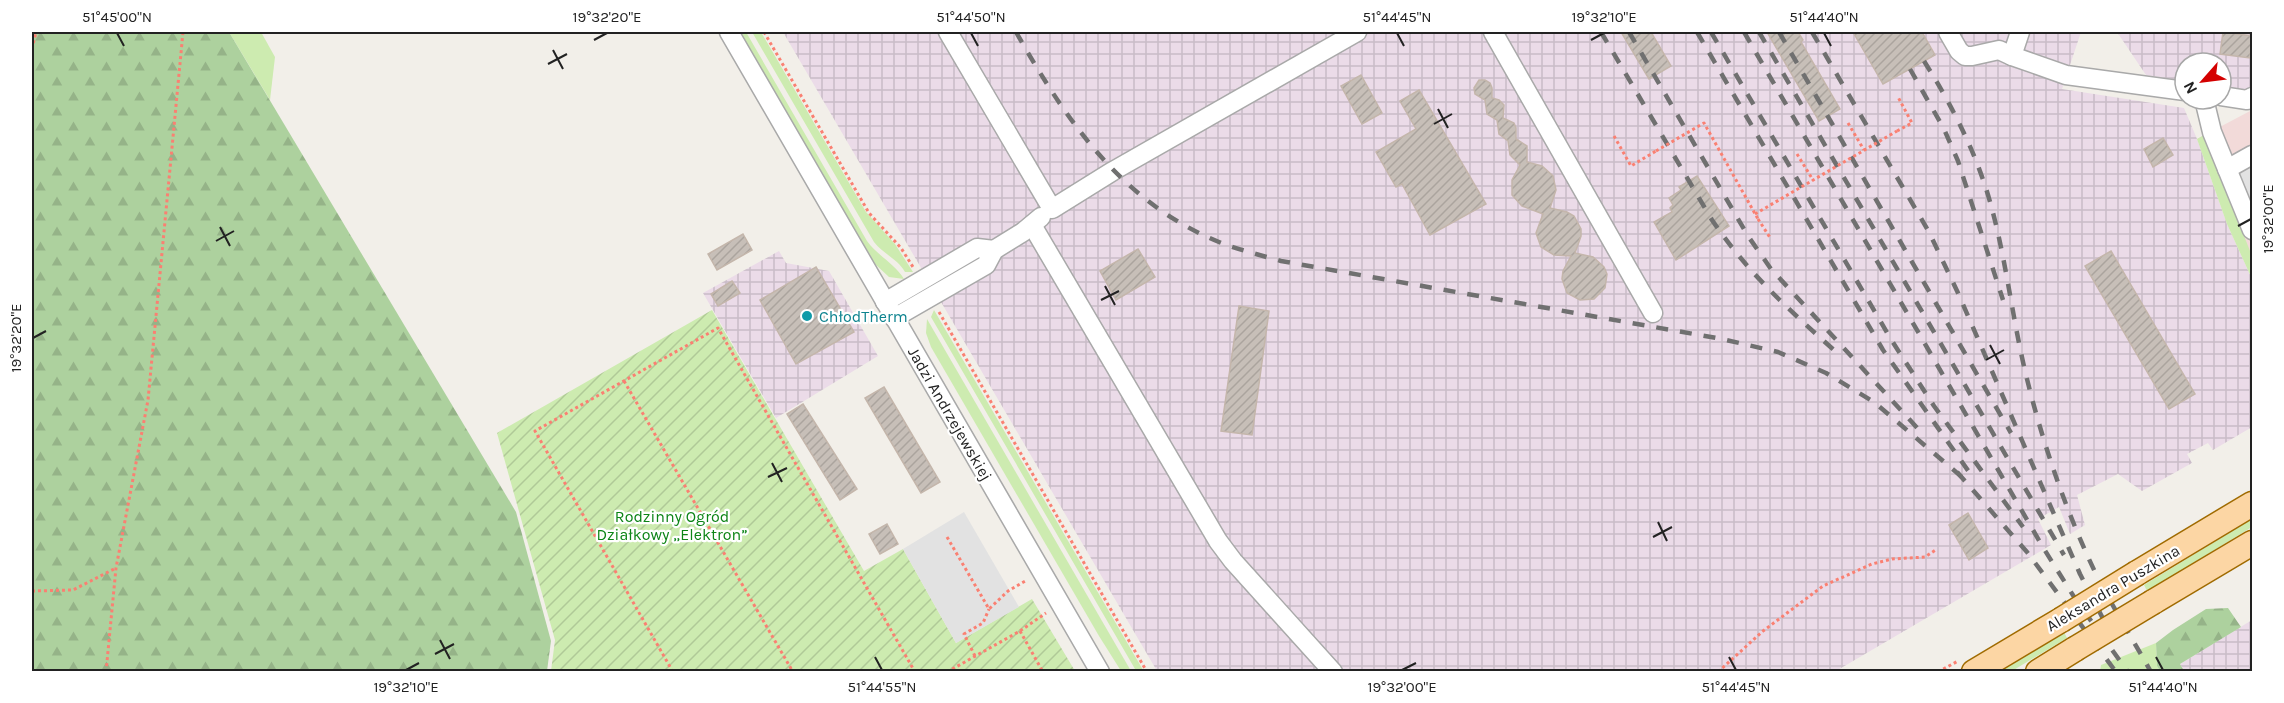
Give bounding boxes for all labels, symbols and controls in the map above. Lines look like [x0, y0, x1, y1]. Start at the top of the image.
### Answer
text: 51°45'00"N [82, 8, 152, 26]
text: 19°32'20"E [573, 8, 641, 26]
text: 51°44'50"N [936, 8, 1006, 26]
text: 51°44'45"N [1363, 8, 1432, 26]
text: 19°32'10"E [1571, 8, 1637, 26]
text: 51°44'40"N [1789, 8, 1859, 26]
north arrow [2173, 51, 2233, 111]
text: N [2179, 78, 2201, 97]
text: 19°32'00"E [2259, 184, 2277, 254]
text: 19°32'20"E [7, 304, 25, 372]
place label: ChłodTherm [819, 307, 908, 326]
marker: ChłodTherm [800, 309, 814, 323]
street label: Jadzi Andrzejewskiej [904, 344, 996, 484]
park label: Rodzinny Ogród Działkowy „Elektron” [596, 507, 748, 544]
street label: Aleksandra Puszkina [2043, 541, 2183, 635]
text: 19°32'10"E [373, 678, 439, 696]
text: 51°44'55"N [847, 678, 917, 696]
text: 19°32'00"E [1367, 678, 1437, 696]
text: 51°44'45"N [1702, 678, 1771, 696]
text: 51°44'40"N [2128, 678, 2198, 696]

